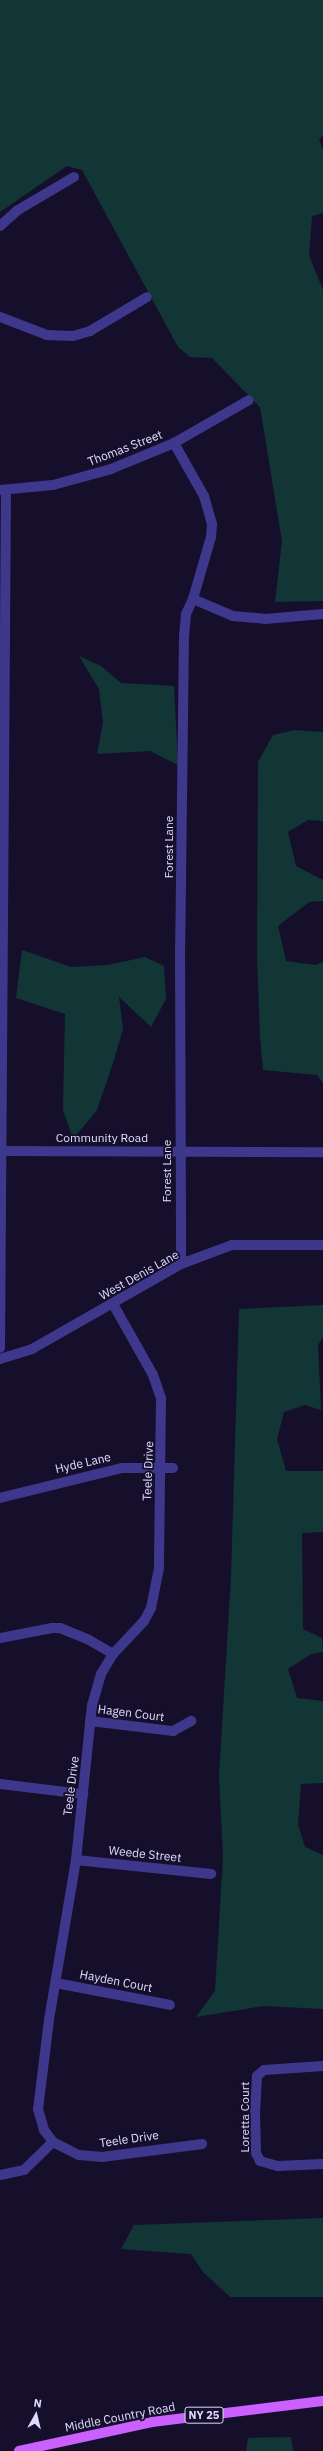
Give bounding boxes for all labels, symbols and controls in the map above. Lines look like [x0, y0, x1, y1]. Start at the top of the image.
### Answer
street label: Thomas Street [86, 427, 164, 469]
street label: Forest Lane [162, 816, 176, 878]
street label: Community Road [56, 1131, 148, 1145]
street label: Forest Lane [160, 1140, 174, 1202]
street label: West Denis Lane [97, 1247, 181, 1303]
street label: Teele Drive [140, 1441, 156, 1501]
street label: Hyde Lane [54, 1450, 112, 1476]
street label: Hagen Court [97, 1702, 165, 1724]
street label: Teele Drive [60, 1755, 82, 1817]
street label: Weede Street [108, 1843, 182, 1865]
street label: Hayden Court [78, 1967, 154, 1995]
street label: Loretta Court [238, 2082, 252, 2152]
street label: Teele Drive [98, 2128, 160, 2150]
north arrow [16, 2395, 56, 2435]
text: N [33, 2396, 43, 2411]
street label: Middle Country Road [64, 2399, 176, 2435]
road number: NY 25 [184, 2406, 224, 2424]

